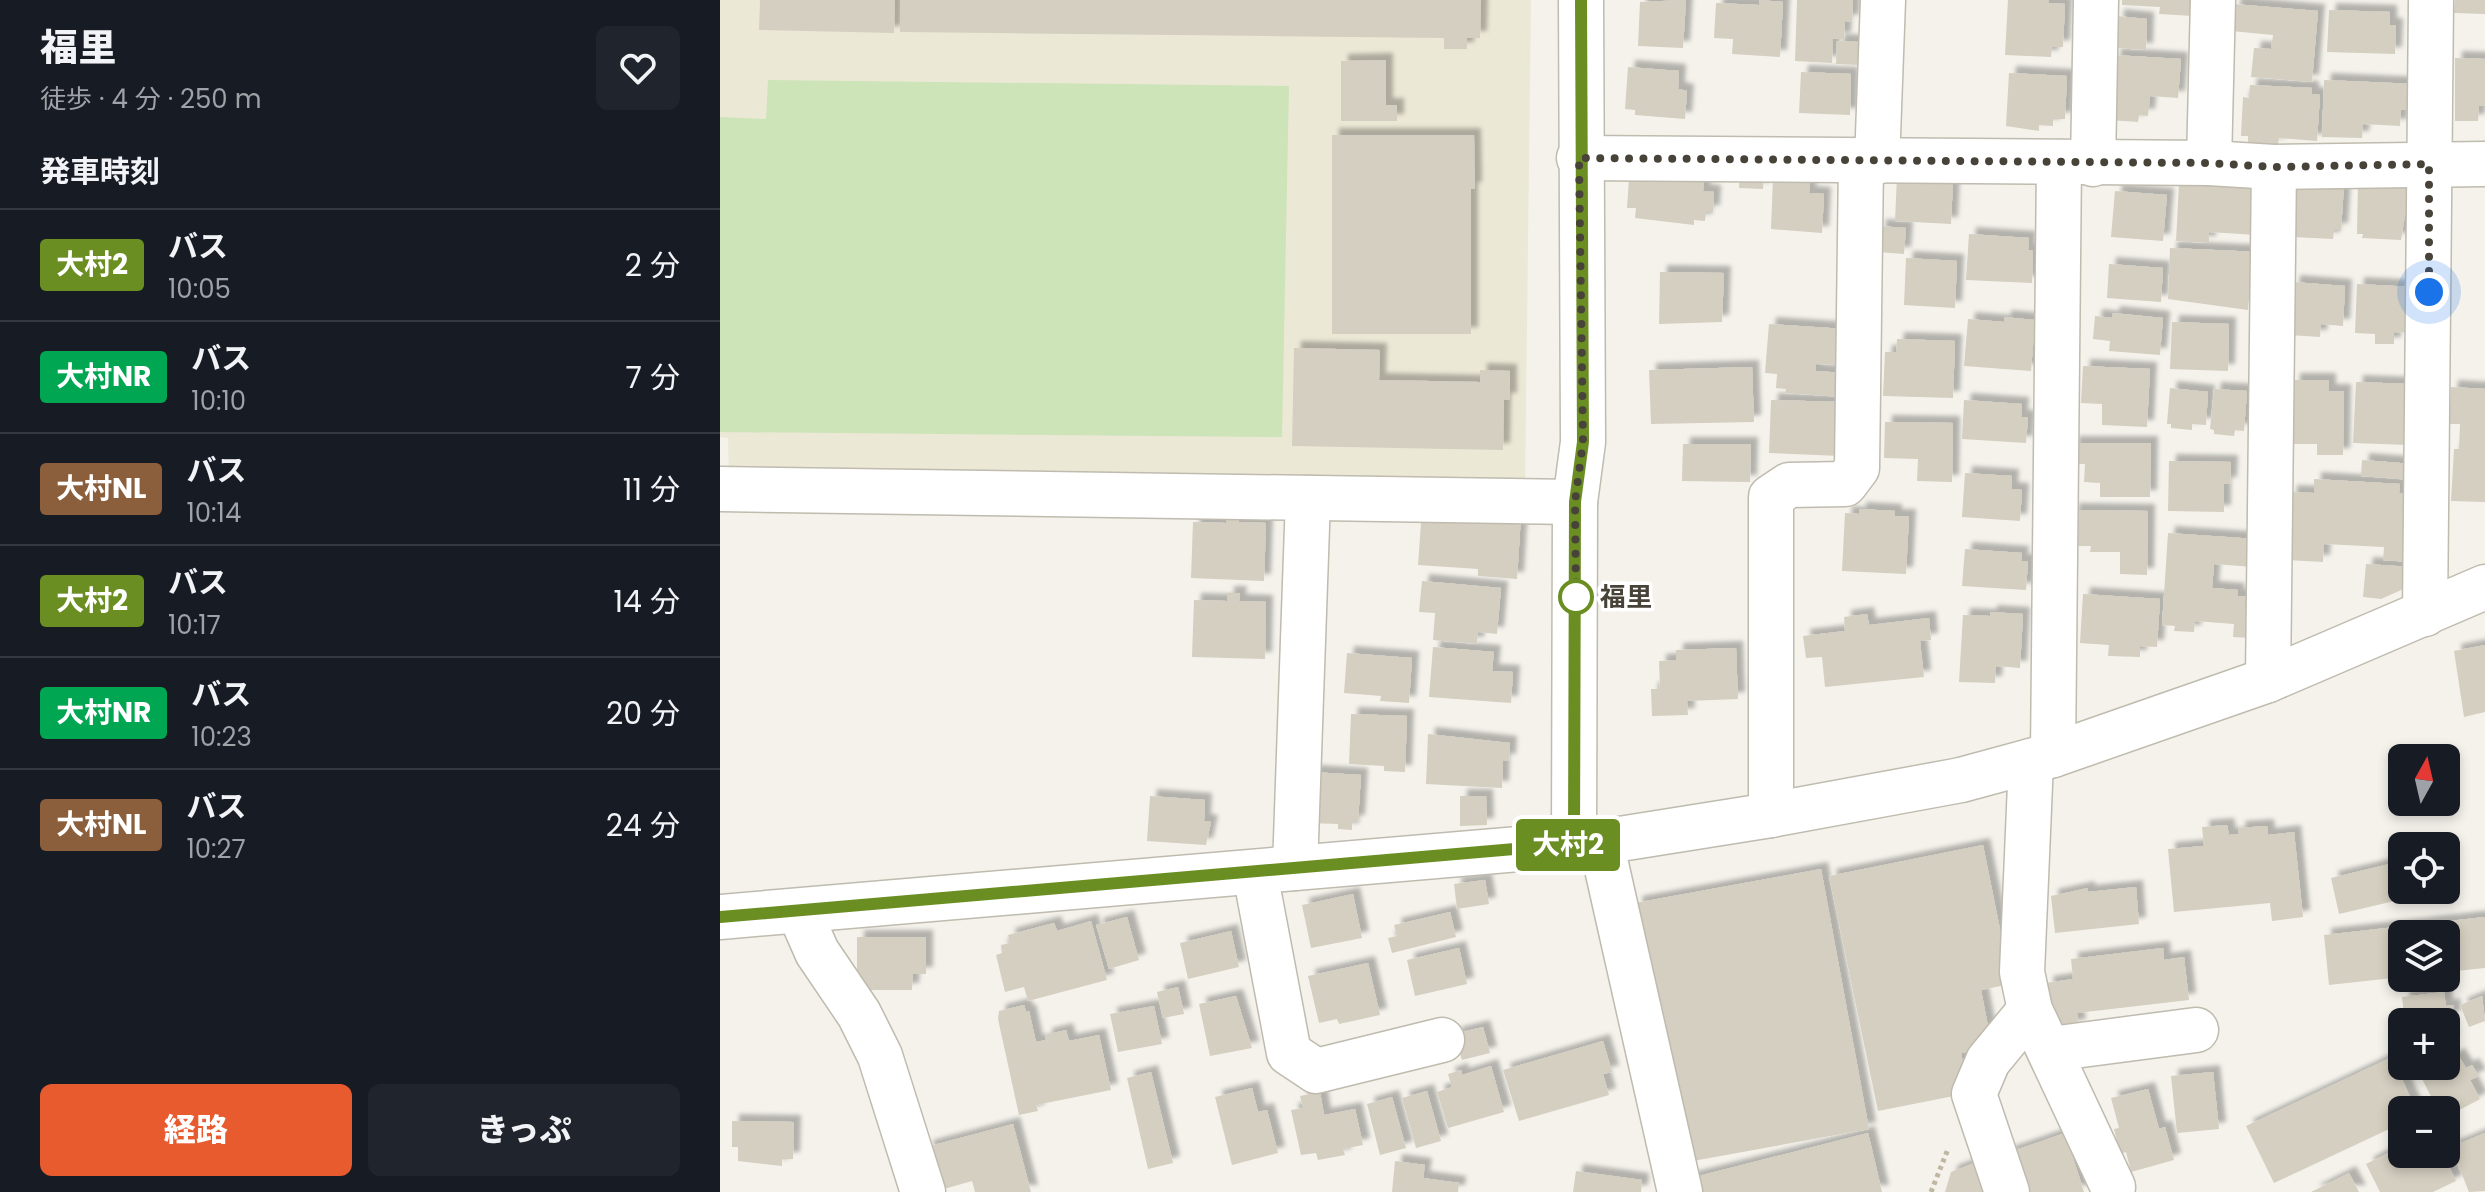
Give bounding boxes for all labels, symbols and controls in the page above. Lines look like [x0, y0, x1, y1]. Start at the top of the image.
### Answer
text: 福里 [40, 21, 116, 74]
button: heart [596, 26, 680, 110]
text: 徒歩 · 4 分 · 250 m [40, 81, 261, 117]
text: 発車時刻 [40, 150, 160, 193]
text: バス [168, 225, 228, 268]
text: 2 分 [625, 244, 680, 287]
text: 大村2 [56, 245, 128, 284]
text: 10:05 [168, 271, 231, 307]
your location [2409, 272, 2449, 312]
text: バス [191, 337, 251, 380]
text: 7 分 [626, 356, 680, 399]
text: 大村NR [56, 357, 151, 396]
text: 10:10 [191, 383, 246, 419]
text: バス [186, 449, 246, 492]
text: 11 分 [623, 468, 680, 511]
text: 大村NL [56, 469, 146, 508]
text: 10:14 [186, 495, 241, 531]
text: バス [168, 561, 228, 604]
place label: 福里 [1600, 579, 1652, 615]
text: 14 分 [614, 580, 680, 623]
marker: 福里 [1559, 580, 1593, 614]
text: 大村2 [56, 581, 128, 620]
text: 10:17 [168, 607, 221, 643]
text: バス [191, 673, 251, 716]
text: 20 分 [606, 692, 680, 735]
text: 大村NR [56, 693, 151, 732]
text: 10:23 [191, 719, 252, 755]
north arrow [2388, 744, 2460, 816]
map controls [2388, 744, 2460, 1168]
text: バス [186, 785, 246, 828]
text: 24 分 [606, 804, 680, 847]
text: 大村NL [56, 805, 146, 844]
line badge: 大村2 [1522, 819, 1614, 871]
text: 大村2 [1532, 825, 1604, 864]
text: 10:27 [186, 831, 246, 867]
button: locate [2388, 832, 2460, 904]
button: layers [2388, 920, 2460, 992]
button: + [2388, 1008, 2460, 1080]
button: 経路 [40, 1084, 352, 1176]
button: きっぷ [368, 1084, 680, 1176]
button: − [2388, 1096, 2460, 1168]

